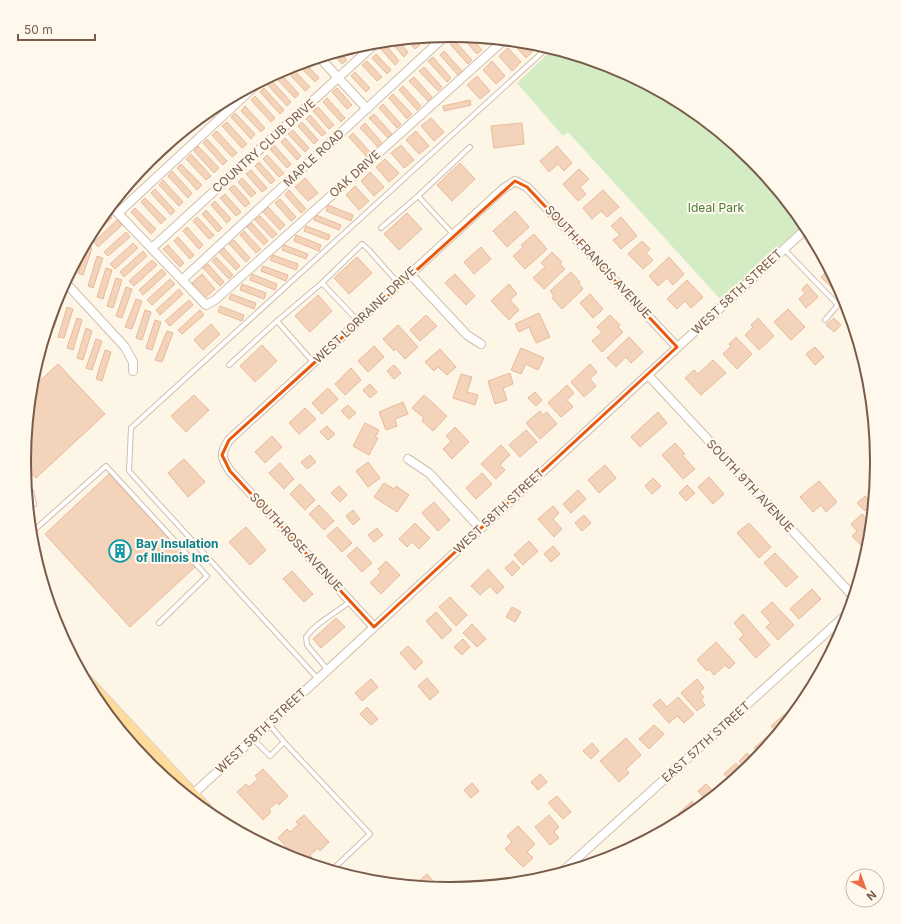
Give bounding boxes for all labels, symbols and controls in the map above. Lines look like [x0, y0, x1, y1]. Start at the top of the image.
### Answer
scale bar [18, 16, 95, 42]
text: 50 m [24, 22, 53, 37]
street label: COUNTRY CLUB DRIVE [209, 95, 318, 196]
street label: MAPLE ROAD [280, 126, 347, 190]
street label: OAK DRIVE [326, 147, 383, 200]
park label: Ideal Park [688, 200, 745, 215]
street label: SOUTH FRANCIS AVENUE [542, 202, 655, 321]
street label: WEST 58TH STREET [688, 246, 785, 337]
street label: WEST LORRAINE DRIVE [310, 263, 419, 366]
street label: SOUTH 9TH AVENUE [703, 436, 797, 535]
street label: WEST 58TH STREET [450, 465, 547, 556]
street label: SOUTH ROSE AVENUE [247, 489, 346, 594]
place label: Bay Insulation of Illinois Inc [136, 536, 219, 565]
building icon: Bay Insulation of Illinois Inc [107, 538, 133, 564]
street label: WEST 58TH STREET [212, 685, 309, 776]
street label: EAST 57TH STREET [658, 698, 753, 785]
north arrow [845, 868, 885, 908]
text: N [864, 888, 879, 904]

